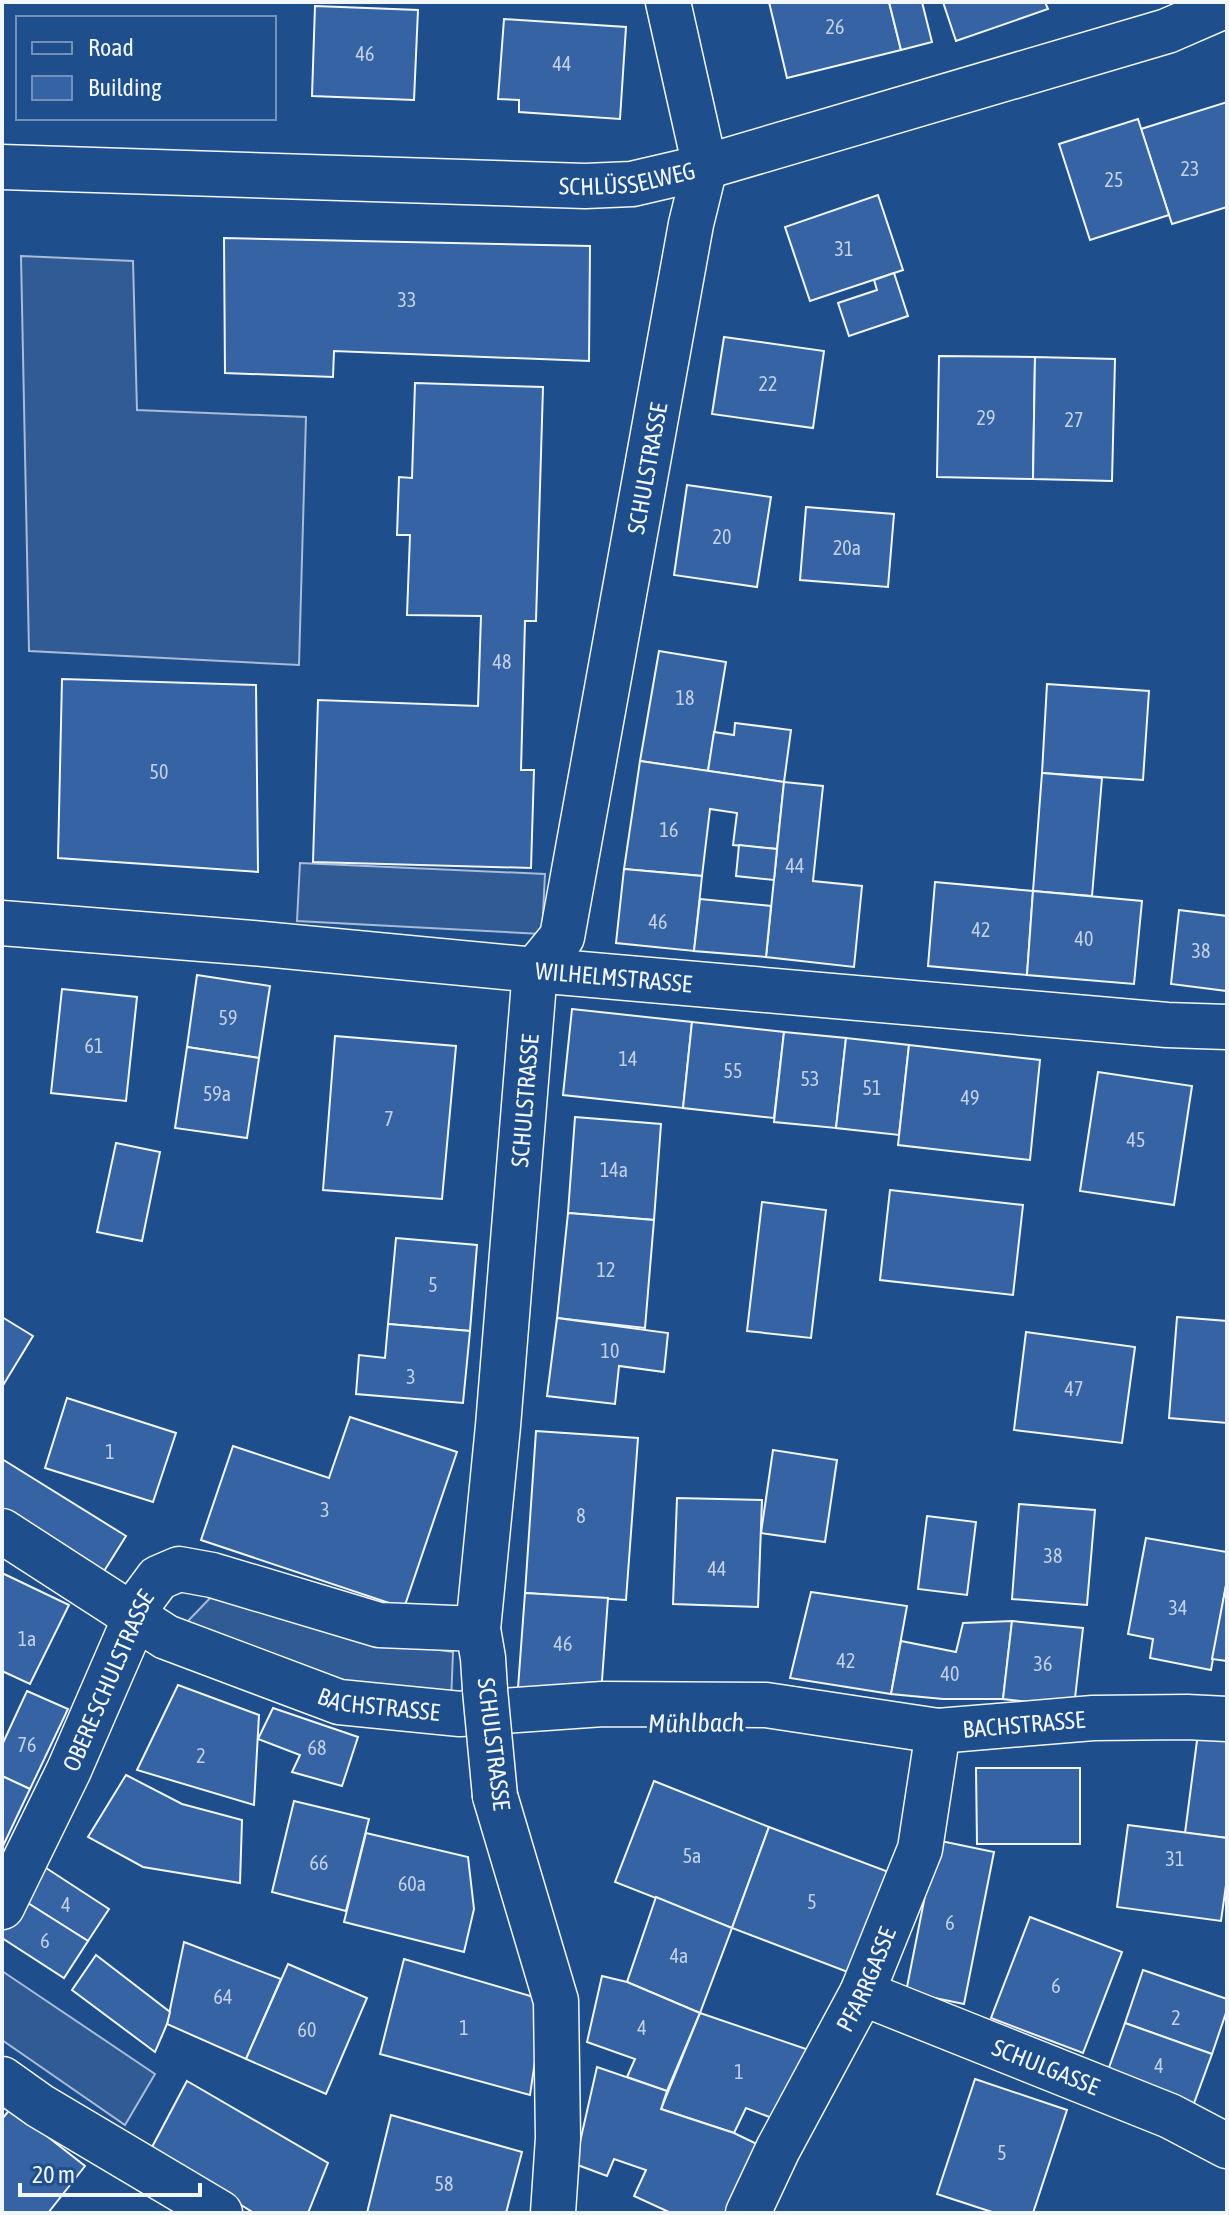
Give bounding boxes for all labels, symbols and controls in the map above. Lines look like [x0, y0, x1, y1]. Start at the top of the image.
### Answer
house number: 26 [826, 15, 844, 38]
legend [16, 16, 276, 120]
text: Road [88, 34, 134, 61]
house number: 46 [356, 42, 374, 65]
house number: 44 [553, 52, 571, 75]
text: Building [88, 74, 162, 101]
street label: SCHLÜSSELWEG [559, 156, 698, 200]
house number: 23 [1181, 157, 1199, 180]
house number: 25 [1105, 168, 1123, 191]
house number: 31 [835, 237, 853, 260]
house number: 33 [398, 288, 416, 311]
house number: 22 [759, 372, 777, 395]
street label: SCHULSTRASSE [622, 400, 672, 536]
house number: 29 [977, 406, 995, 429]
house number: 27 [1065, 408, 1083, 431]
house number: 20 [713, 525, 731, 548]
house number: 20a [833, 536, 861, 559]
house number: 48 [493, 650, 511, 673]
house number: 18 [676, 686, 694, 709]
house number: 50 [150, 760, 168, 783]
house number: 16 [660, 818, 678, 841]
house number: 44 [786, 854, 804, 877]
house number: 46 [649, 910, 667, 933]
house number: 42 [972, 918, 990, 941]
house number: 40 [1075, 927, 1093, 950]
house number: 38 [1192, 939, 1210, 962]
street label: WILHELMSTRASSE [534, 957, 693, 997]
house number: 59 [219, 1006, 237, 1029]
street label: SCHULSTRASSE [506, 1033, 543, 1168]
house number: 61 [85, 1034, 103, 1057]
house number: 14 [619, 1047, 637, 1070]
house number: 55 [724, 1059, 742, 1082]
house number: 53 [801, 1067, 819, 1090]
house number: 51 [863, 1076, 881, 1099]
house number: 59a [203, 1082, 231, 1105]
house number: 49 [961, 1086, 979, 1109]
house number: 7 [384, 1107, 394, 1130]
house number: 45 [1127, 1128, 1145, 1151]
house number: 14a [600, 1158, 628, 1181]
house number: 12 [597, 1258, 615, 1281]
house number: 5 [428, 1273, 438, 1296]
house number: 10 [601, 1339, 619, 1362]
house number: 3 [406, 1365, 416, 1388]
house number: 47 [1065, 1377, 1083, 1400]
house number: 1 [105, 1440, 115, 1463]
house number: 3 [320, 1498, 330, 1521]
house number: 8 [576, 1504, 586, 1527]
house number: 38 [1044, 1544, 1062, 1567]
house number: 44 [708, 1557, 726, 1580]
street label: OBERE SCHULSTRASSE [57, 1584, 158, 1775]
house number: 34 [1169, 1596, 1187, 1619]
house number: 1a [18, 1627, 36, 1650]
house number: 46 [554, 1632, 572, 1655]
house number: 42 [837, 1649, 855, 1672]
house number: 36 [1034, 1652, 1052, 1675]
house number: 40 [941, 1662, 959, 1685]
street label: SCHULSTRASSE [472, 1676, 516, 1812]
street label: BACHSTRASSE [314, 1682, 441, 1725]
street label: BACHSTRASSE [961, 1705, 1086, 1742]
water label: Mühlbach [648, 1707, 745, 1739]
house number: 76 [18, 1733, 36, 1756]
house number: 68 [308, 1736, 326, 1759]
house number: 2 [196, 1744, 206, 1767]
house number: 5a [683, 1844, 701, 1867]
house number: 31 [1166, 1847, 1184, 1870]
house number: 66 [310, 1851, 328, 1874]
house number: 60a [398, 1872, 426, 1895]
house number: 5 [807, 1890, 817, 1913]
house number: 4 [61, 1893, 71, 1916]
house number: 6 [945, 1911, 955, 1934]
street label: PFARRGASSE [830, 1923, 901, 2036]
house number: 6 [40, 1929, 50, 1952]
house number: 4a [670, 1944, 688, 1967]
house number: 6 [1051, 1974, 1061, 1997]
house number: 64 [214, 1985, 232, 2008]
house number: 2 [1171, 2006, 1181, 2029]
house number: 1 [459, 2016, 469, 2039]
house number: 4 [637, 2016, 647, 2039]
house number: 60 [298, 2018, 316, 2041]
street label: SCHULGASSE [989, 2033, 1103, 2100]
house number: 4 [1154, 2054, 1164, 2077]
house number: 1 [734, 2060, 744, 2083]
house number: 5 [997, 2141, 1007, 2164]
scale bar [20, 2147, 200, 2197]
text: 20 m [32, 2161, 75, 2188]
house number: 58 [435, 2172, 453, 2195]

